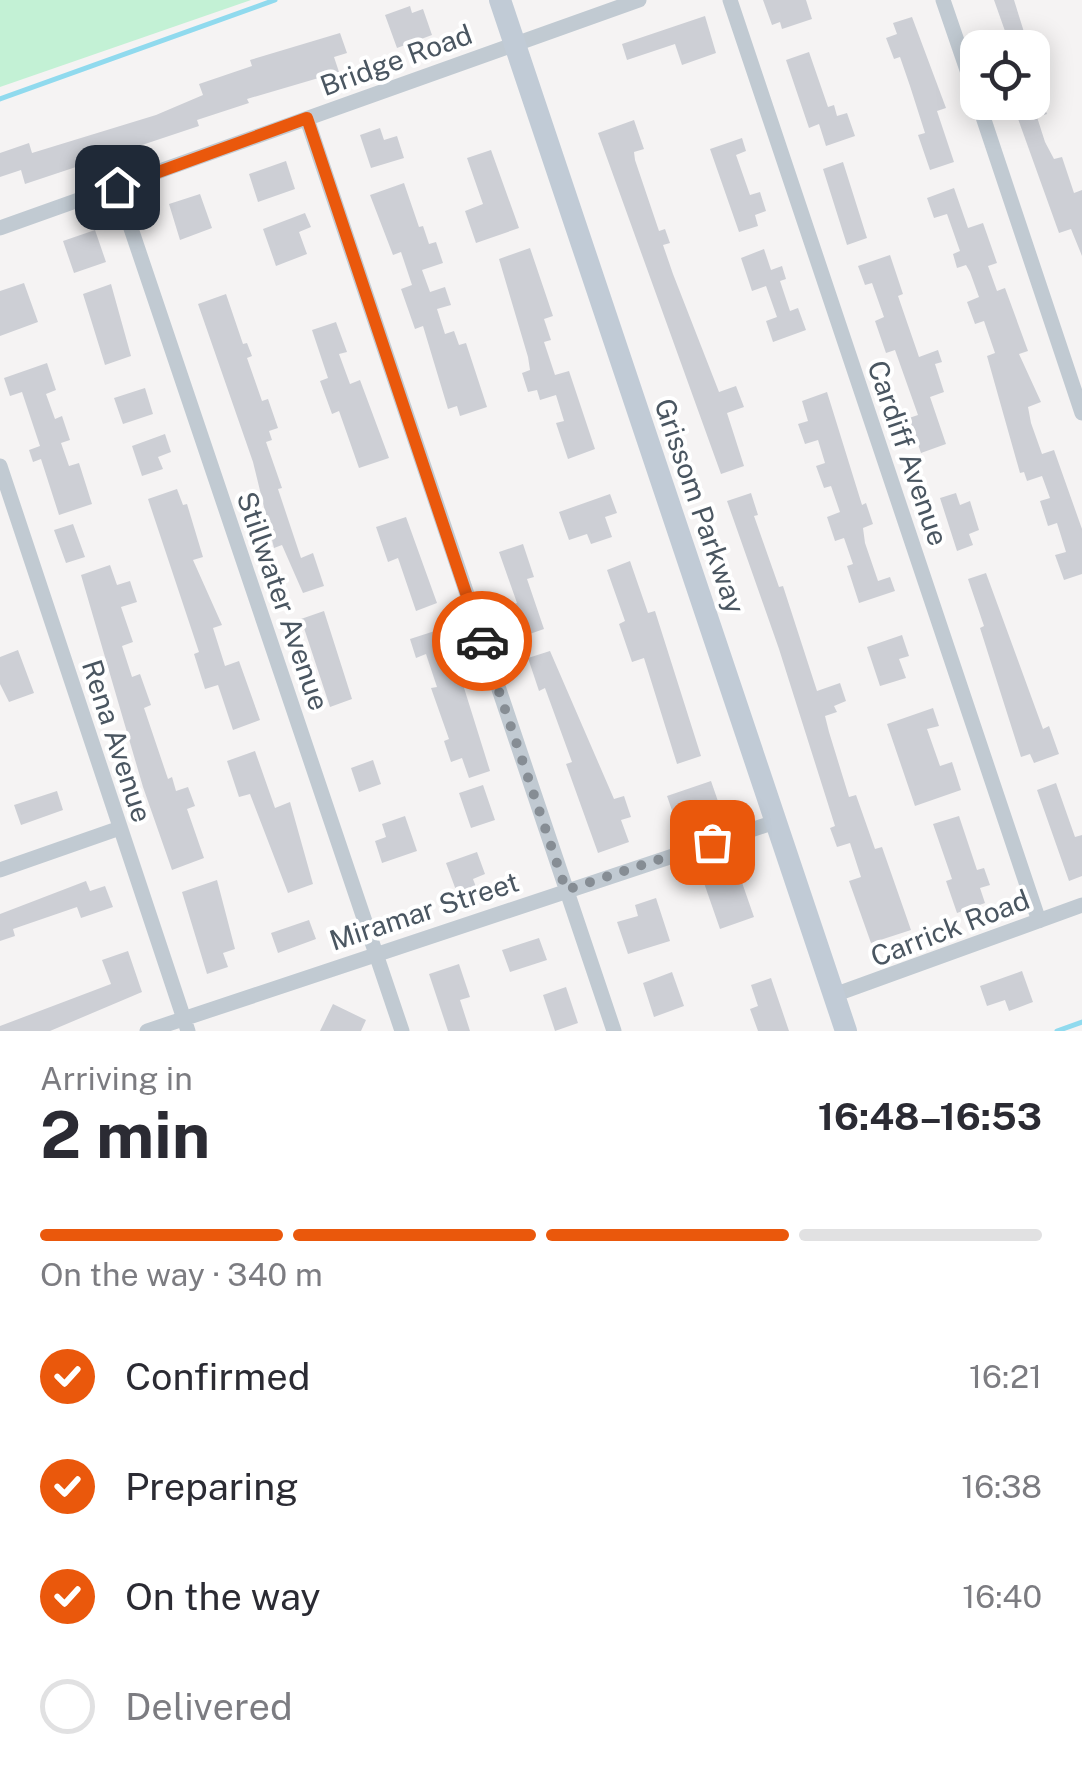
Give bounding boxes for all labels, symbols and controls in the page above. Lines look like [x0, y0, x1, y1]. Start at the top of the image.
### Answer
street label: Bridge Road [315, 17, 476, 102]
map controls [960, 30, 1050, 120]
button: locate [960, 30, 1050, 120]
pin [75, 145, 160, 230]
icon: home [90, 160, 145, 215]
street label: Cardiff Avenue [861, 356, 956, 550]
street label: Grissom Parkway [648, 394, 753, 618]
street label: Stillwater Avenue [231, 487, 336, 714]
courier [432, 591, 532, 691]
icon: car [455, 614, 510, 669]
street label: Rena Avenue [76, 655, 159, 826]
pin [670, 800, 755, 885]
icon: bag [685, 815, 740, 870]
street label: Miramar Street [325, 864, 523, 957]
street label: Carrick Road [866, 882, 1034, 973]
text: Arriving in [40, 1060, 193, 1097]
text: 16:48–16:53 [818, 1094, 1042, 1139]
text: 2 min [40, 1096, 210, 1173]
text: On the way · 340 m [40, 1256, 323, 1293]
icon: check [40, 1349, 95, 1404]
text: Confirmed [125, 1354, 310, 1399]
text: 16:21 [969, 1358, 1042, 1395]
icon: check [40, 1459, 95, 1514]
text: Preparing [125, 1464, 299, 1509]
text: 16:38 [961, 1468, 1042, 1505]
icon: check [40, 1569, 95, 1624]
text: On the way [125, 1574, 321, 1619]
text: 16:40 [962, 1578, 1042, 1615]
text: Delivered [125, 1684, 293, 1729]

